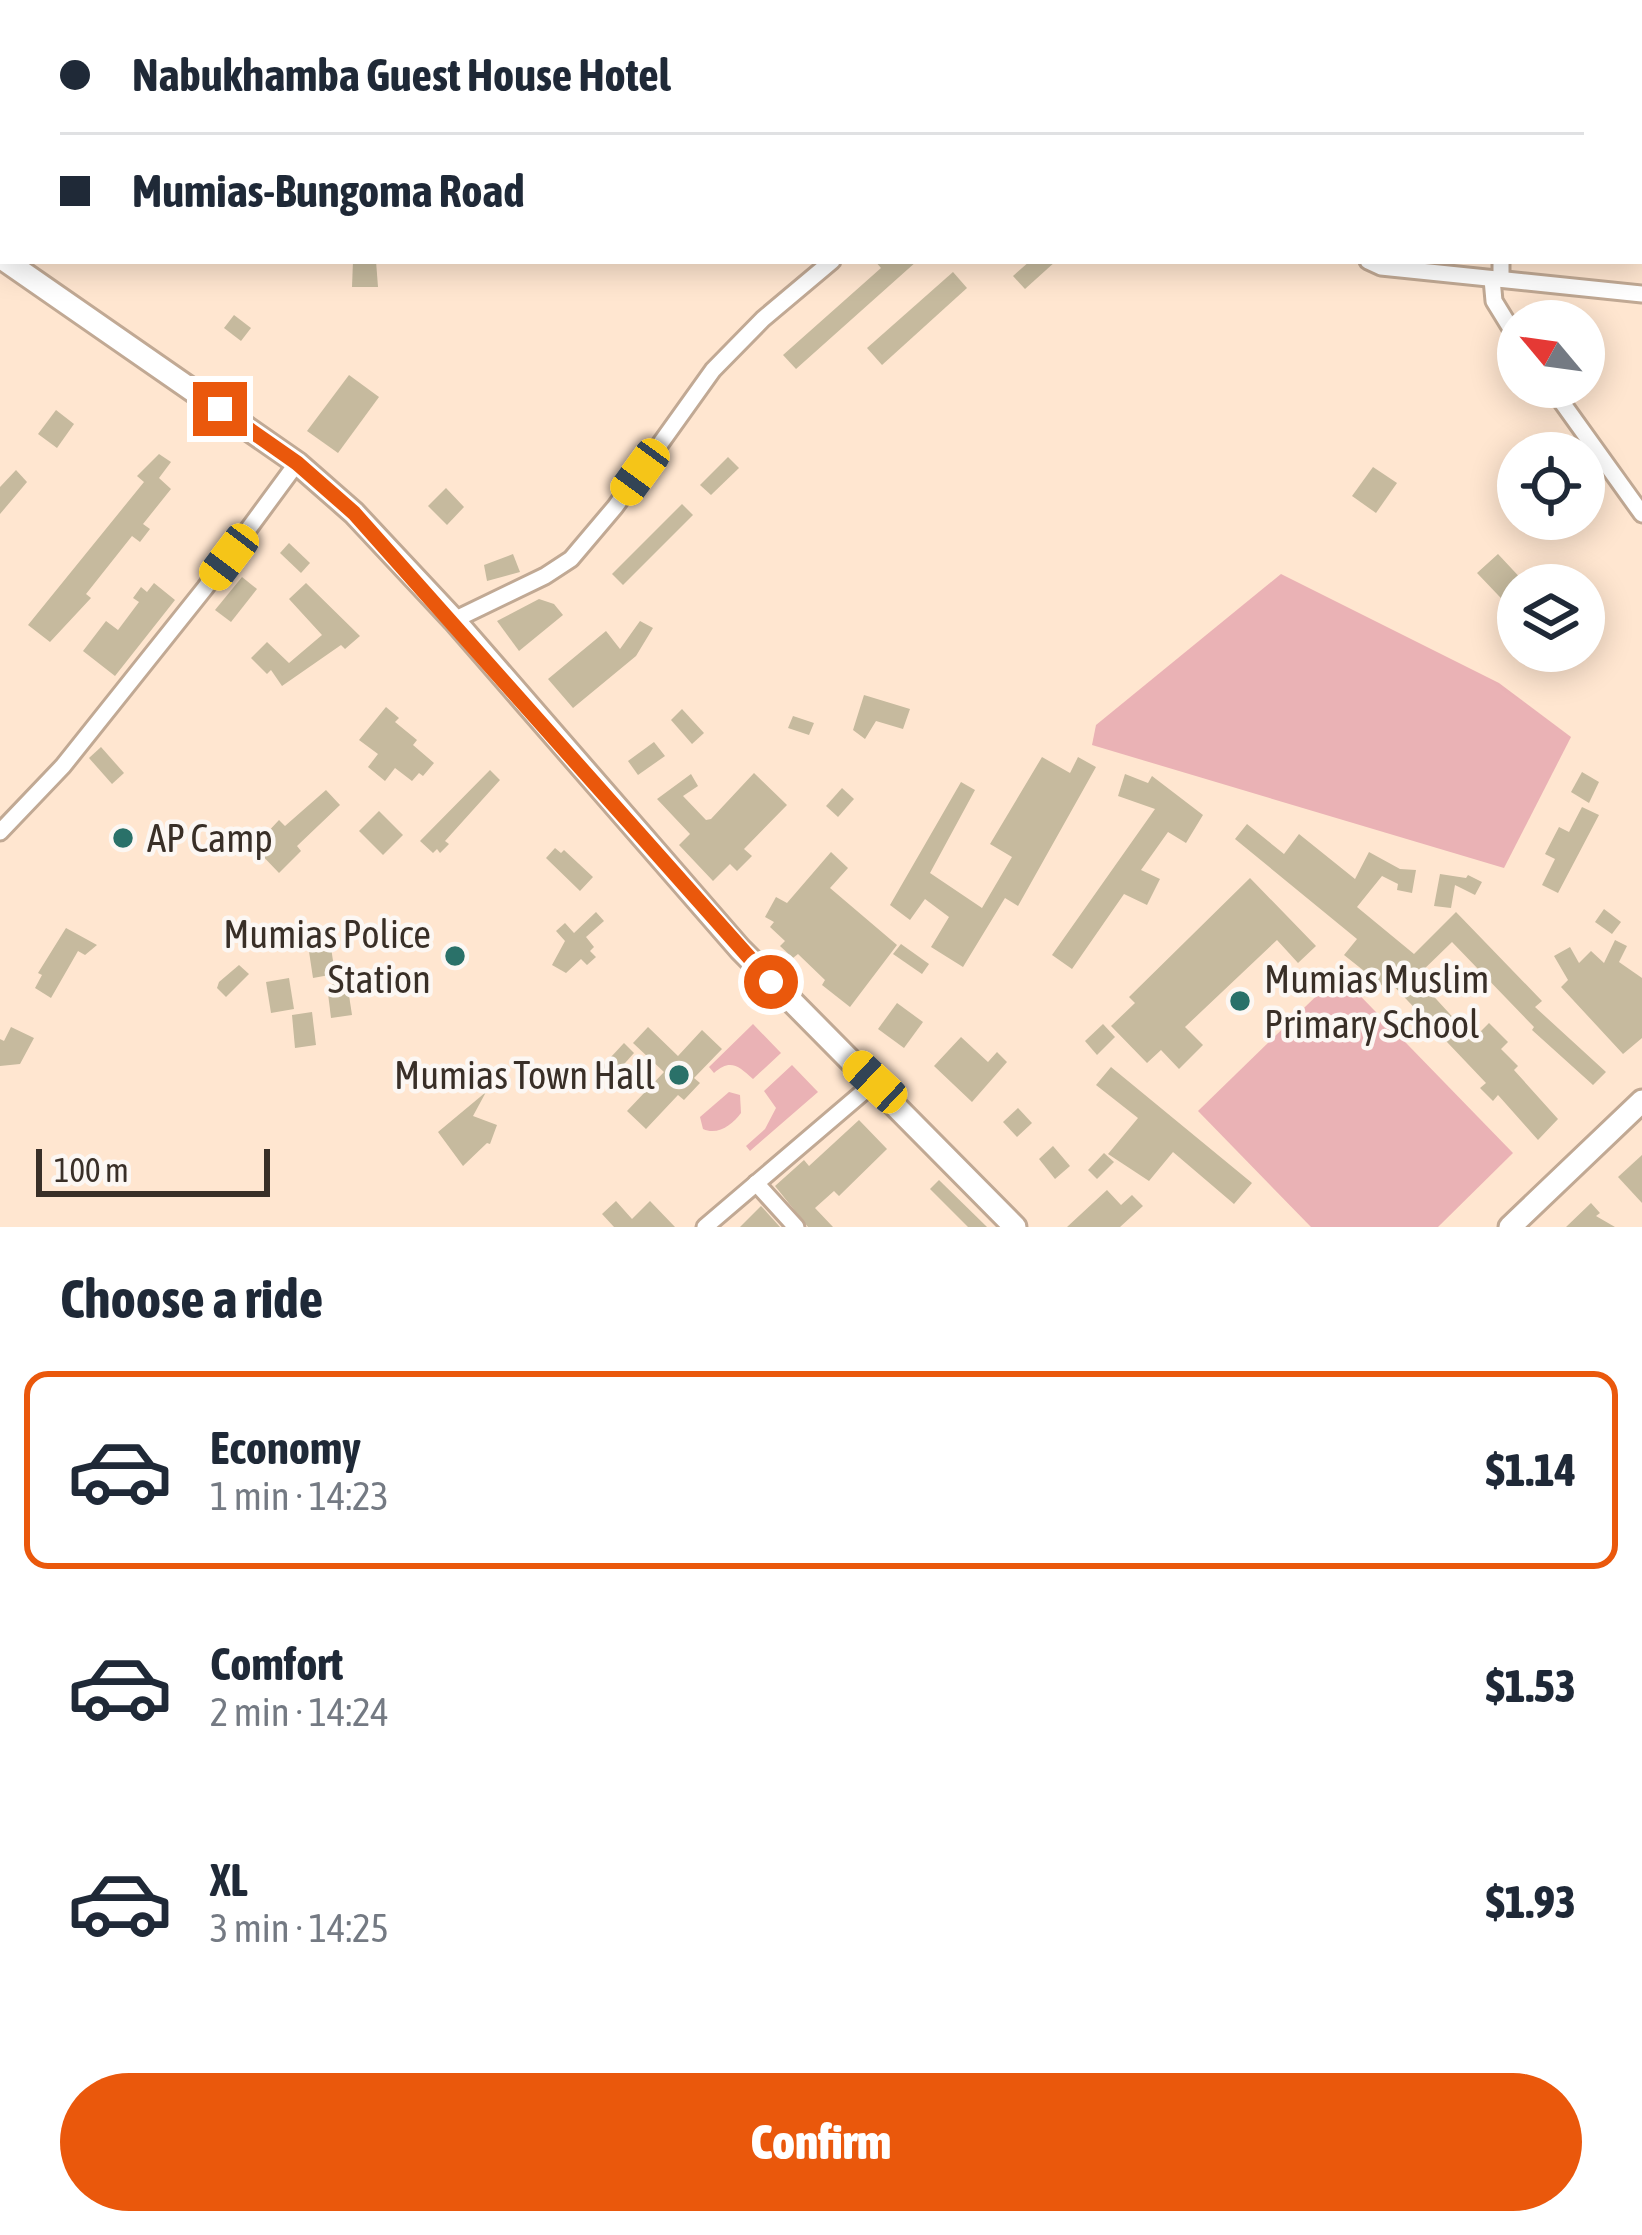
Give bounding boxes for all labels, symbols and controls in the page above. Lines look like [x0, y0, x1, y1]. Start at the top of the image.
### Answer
text: Nabukhamba Guest House Hotel [132, 49, 671, 101]
text: Mumias-Bungoma Road [132, 165, 525, 217]
north arrow [1497, 300, 1605, 408]
map controls [1497, 300, 1605, 672]
route end [193, 382, 247, 436]
car [604, 432, 676, 512]
button: locate [1497, 432, 1605, 540]
car [193, 517, 265, 597]
button: layers [1497, 564, 1605, 672]
place label: AP Camp [147, 816, 273, 860]
marker: AP Camp [110, 825, 136, 851]
place label: Mumias Police Station [223, 912, 431, 1001]
marker: Mumias Police Station [442, 943, 468, 969]
route start [744, 955, 798, 1009]
place label: Mumias Muslim Primary School [1264, 957, 1489, 1046]
marker: Mumias Muslim Primary School [1227, 988, 1253, 1014]
car [836, 1044, 914, 1120]
place label: Mumias Town Hall [394, 1053, 655, 1097]
marker: Mumias Town Hall [666, 1062, 692, 1088]
scale bar [36, 1143, 270, 1196]
text: 100 m [54, 1151, 129, 1189]
text: Choose a ride [60, 1268, 323, 1329]
icon: car [66, 1416, 174, 1524]
text: Economy [210, 1422, 361, 1474]
text: $1.14 [1486, 1444, 1576, 1496]
text: 1 min · 14:23 [210, 1474, 389, 1518]
icon: car [66, 1632, 174, 1740]
text: Comfort [210, 1638, 343, 1690]
text: $1.53 [1486, 1660, 1576, 1712]
text: 2 min · 14:24 [210, 1690, 389, 1734]
icon: car [66, 1848, 174, 1956]
text: XL [210, 1854, 248, 1906]
text: $1.93 [1486, 1876, 1576, 1928]
text: 3 min · 14:25 [210, 1906, 389, 1950]
button: Confirm [60, 2073, 1582, 2211]

